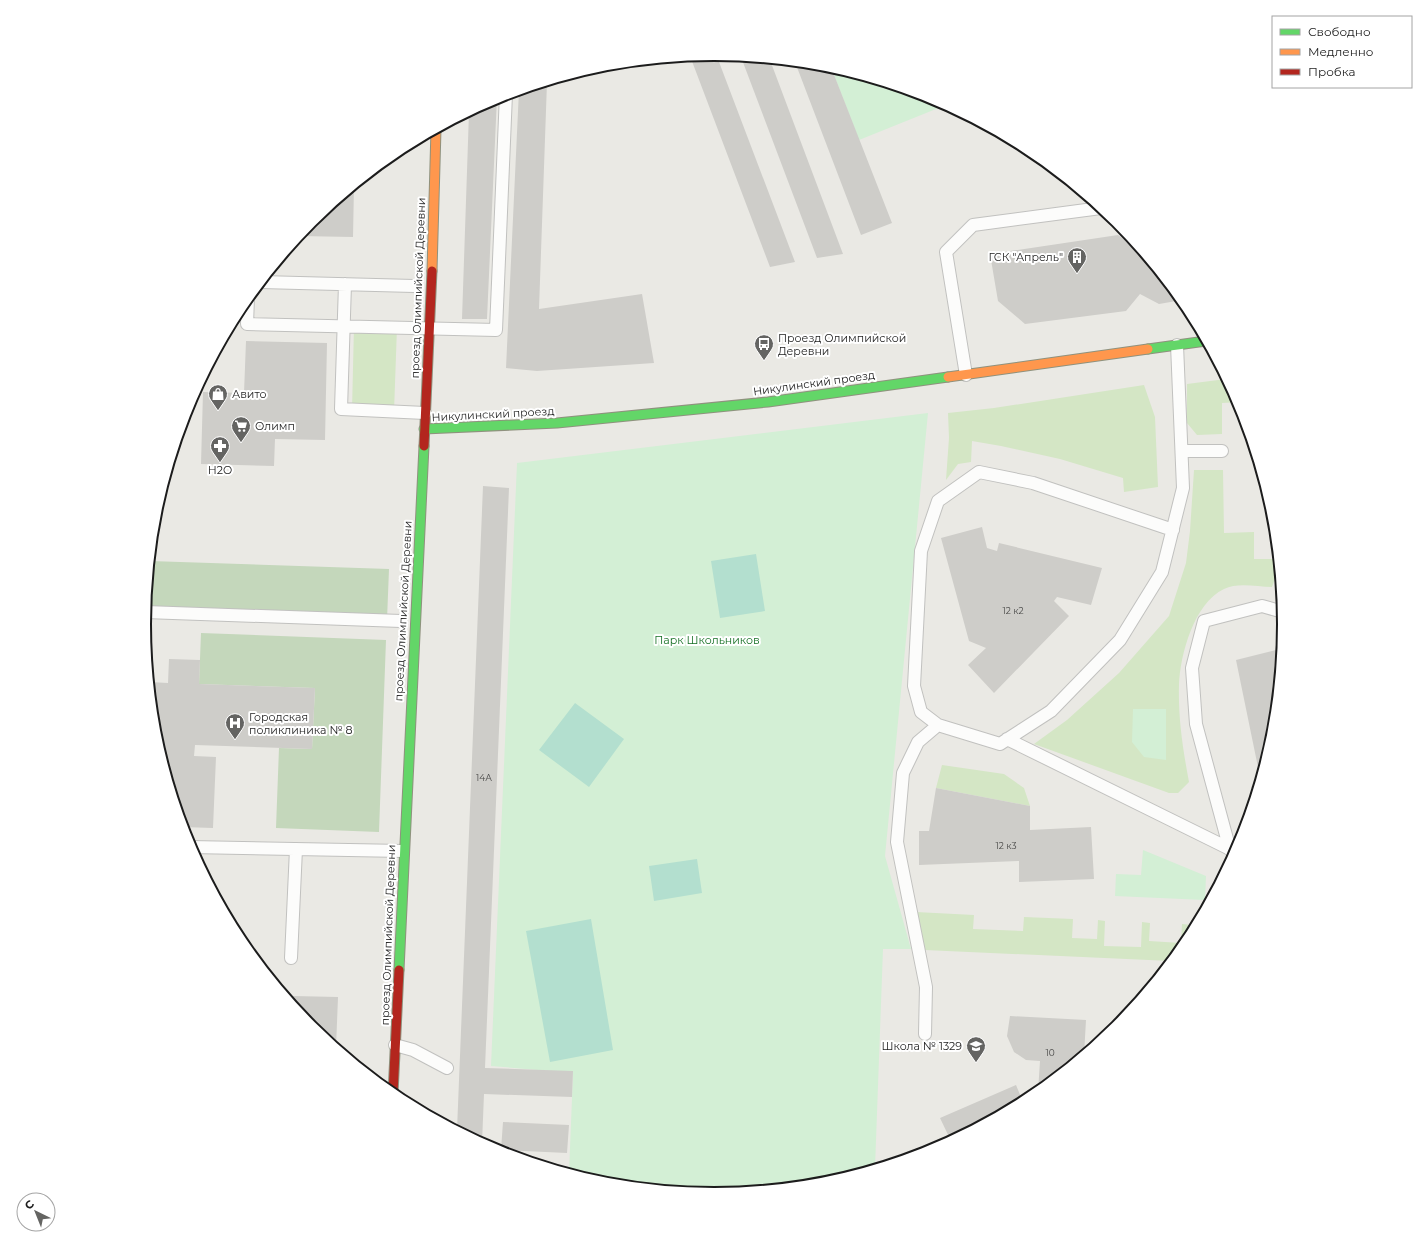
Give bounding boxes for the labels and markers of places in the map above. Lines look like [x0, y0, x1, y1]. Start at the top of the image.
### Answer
building icon: ГСК "Апрель" [1066, 246, 1088, 274]
place label: ГСК "Апрель" [989, 250, 1063, 264]
place label: Проезд Олимпийской Деревни [778, 331, 906, 358]
bus stop icon: Проезд Олимпийской Деревни [753, 333, 775, 361]
shop icon: Авито [207, 383, 229, 411]
place label: Авито [232, 387, 266, 401]
supermarket icon: Олимп [230, 415, 252, 443]
place label: Олимп [255, 419, 295, 433]
pharmacy icon: H2O [209, 435, 231, 463]
place label: H2O [208, 463, 232, 477]
place label: Городская поликлиника № 8 [249, 710, 352, 737]
hospital icon: Городская поликлиника № 8 [224, 712, 246, 740]
school or university icon: Школа № 1329 [965, 1035, 987, 1063]
place label: Школа № 1329 [881, 1039, 962, 1053]

